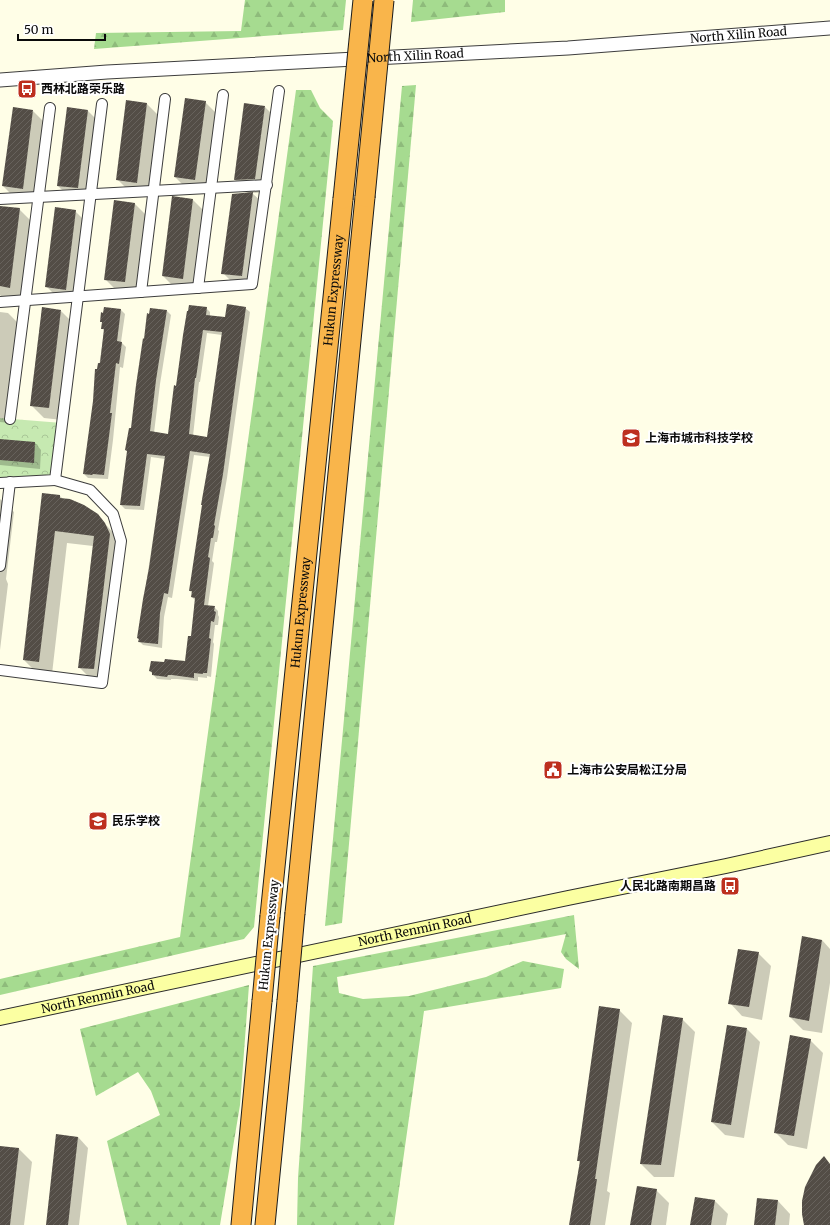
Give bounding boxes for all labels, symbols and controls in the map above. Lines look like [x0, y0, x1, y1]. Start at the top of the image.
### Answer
scale bar [18, 16, 105, 42]
text: 50 m [24, 22, 53, 37]
street label: North Xilin Road [690, 23, 787, 46]
street label: North Xilin Road [366, 45, 464, 65]
bus stop icon: 西林北路荣乐路 [16, 78, 38, 100]
place label: 西林北路荣乐路 [41, 81, 125, 96]
street label: Hukun Expressway [320, 234, 346, 346]
school or university icon: 上海市城市科技学校 [620, 427, 642, 449]
place label: 上海市城市科技学校 [645, 430, 753, 445]
street label: Hukun Expressway [287, 556, 314, 669]
public building icon: 上海市公安局松江分局 [542, 759, 564, 781]
place label: 上海市公安局松江分局 [567, 762, 687, 777]
school or university icon: 民乐学校 [87, 810, 109, 832]
place label: 民乐学校 [112, 813, 160, 828]
bus stop icon: 人民北路南期昌路 [719, 875, 741, 897]
place label: 人民北路南期昌路 [620, 878, 716, 893]
street label: Hukun Expressway [255, 879, 282, 991]
street label: North Renmin Road [357, 911, 473, 949]
street label: North Renmin Road [40, 978, 156, 1016]

